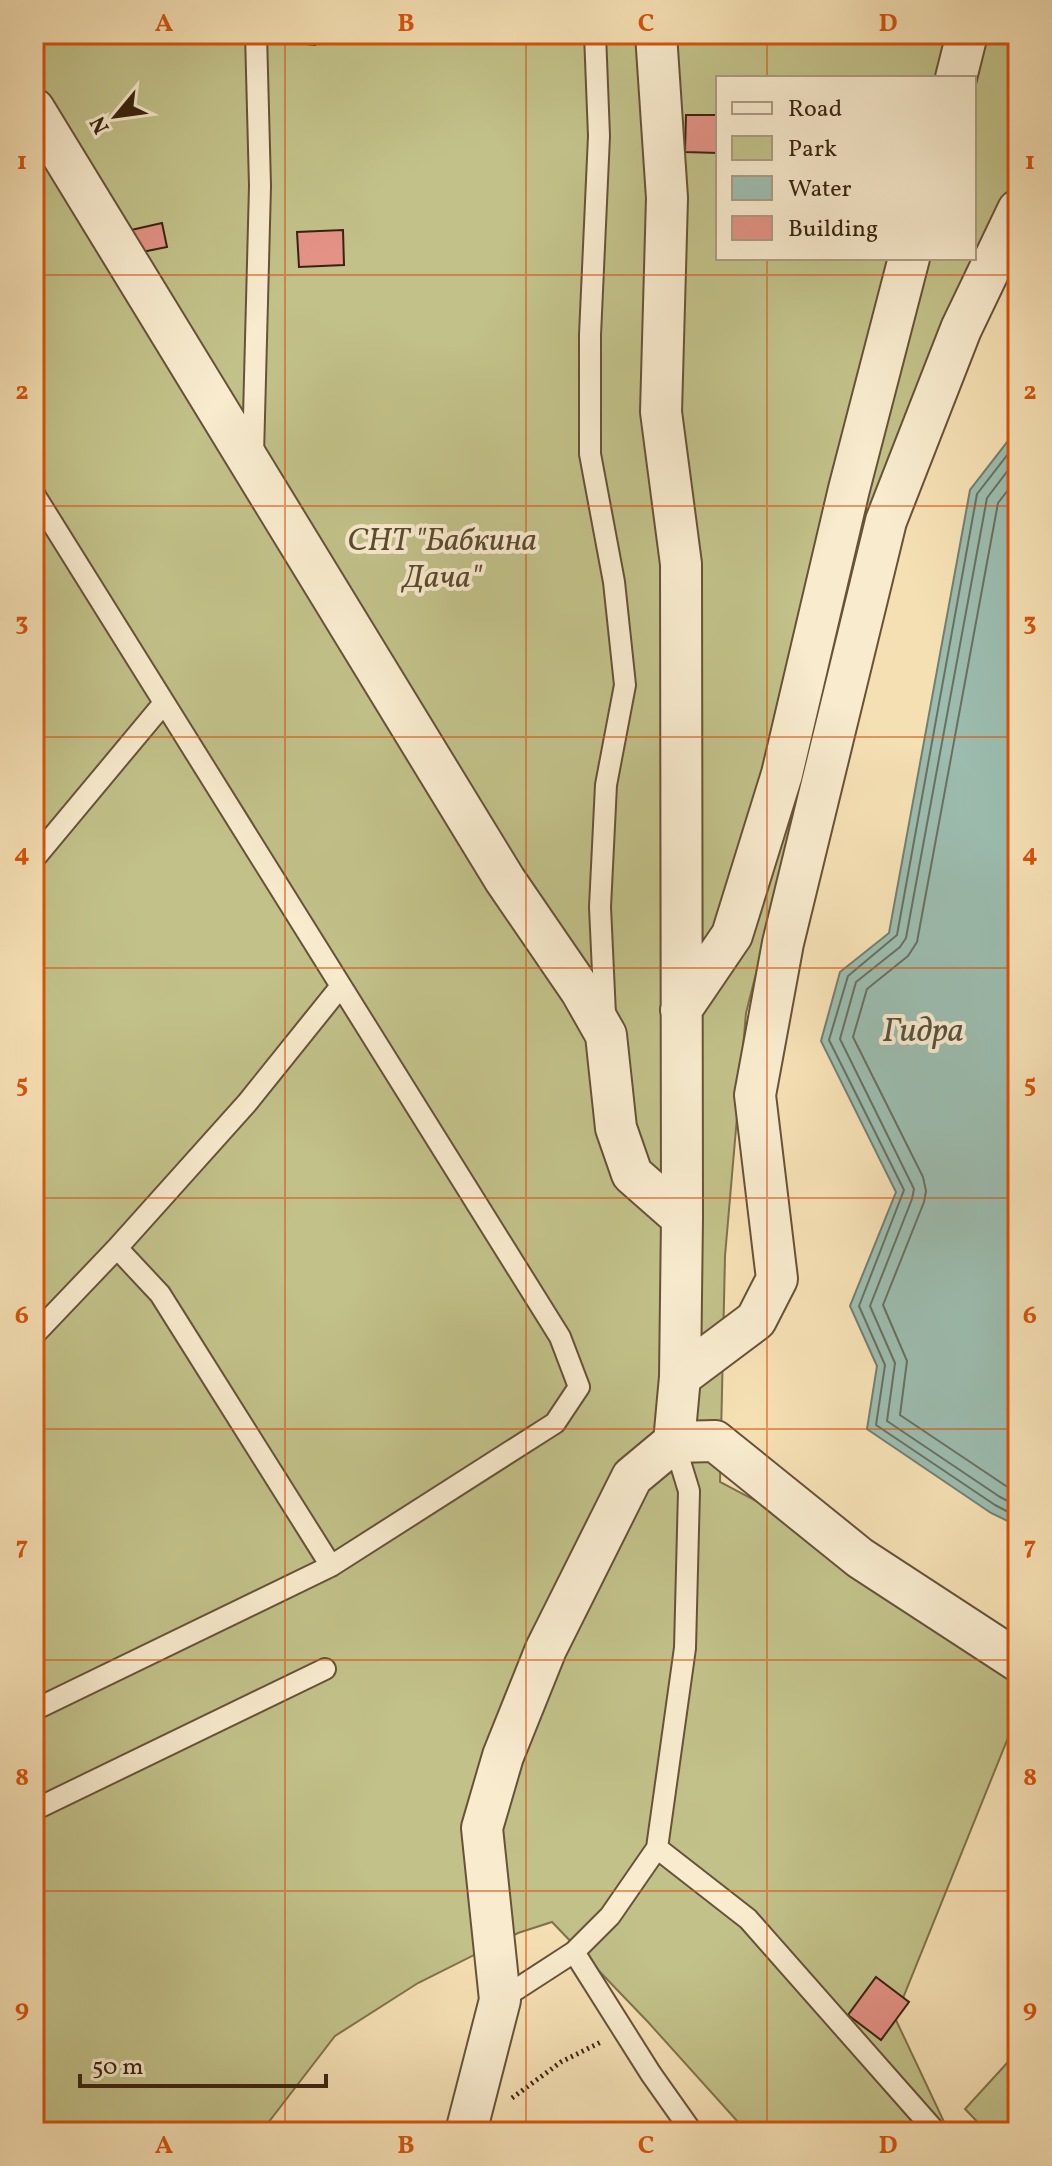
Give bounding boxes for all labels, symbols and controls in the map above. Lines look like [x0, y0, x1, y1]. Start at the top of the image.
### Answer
text: A [155, 6, 174, 42]
text: B [397, 6, 415, 42]
text: C [638, 6, 654, 42]
text: D [878, 6, 898, 42]
north arrow [76, 76, 156, 156]
legend [716, 76, 976, 260]
text: Road [788, 93, 842, 127]
text: N [83, 110, 118, 139]
text: Park [788, 133, 837, 167]
text: 1 [17, 144, 27, 180]
text: 1 [1025, 144, 1035, 180]
text: Water [788, 173, 852, 207]
text: Building [788, 213, 878, 247]
text: 2 [15, 374, 29, 410]
text: 2 [1023, 374, 1037, 410]
park label: СНТ "Бабкина Дача" [347, 520, 537, 601]
text: 3 [15, 605, 29, 641]
text: 3 [1023, 605, 1037, 641]
text: 4 [14, 836, 30, 872]
text: 4 [1022, 836, 1038, 872]
water label: Гидра [882, 1009, 964, 1056]
text: 5 [16, 1067, 28, 1103]
text: 5 [1024, 1067, 1036, 1103]
text: 6 [15, 1298, 29, 1334]
text: 6 [1023, 1298, 1037, 1334]
text: 7 [16, 1529, 28, 1565]
text: 7 [1024, 1529, 1036, 1565]
text: 8 [15, 1760, 29, 1796]
text: 8 [1023, 1760, 1037, 1796]
text: 9 [15, 1991, 29, 2027]
text: 9 [1023, 1991, 1037, 2027]
scale bar [80, 2038, 326, 2088]
text: 50 m [92, 2051, 144, 2085]
text: A [155, 2128, 174, 2164]
text: B [397, 2128, 415, 2164]
text: C [638, 2128, 654, 2164]
text: D [878, 2128, 898, 2164]

